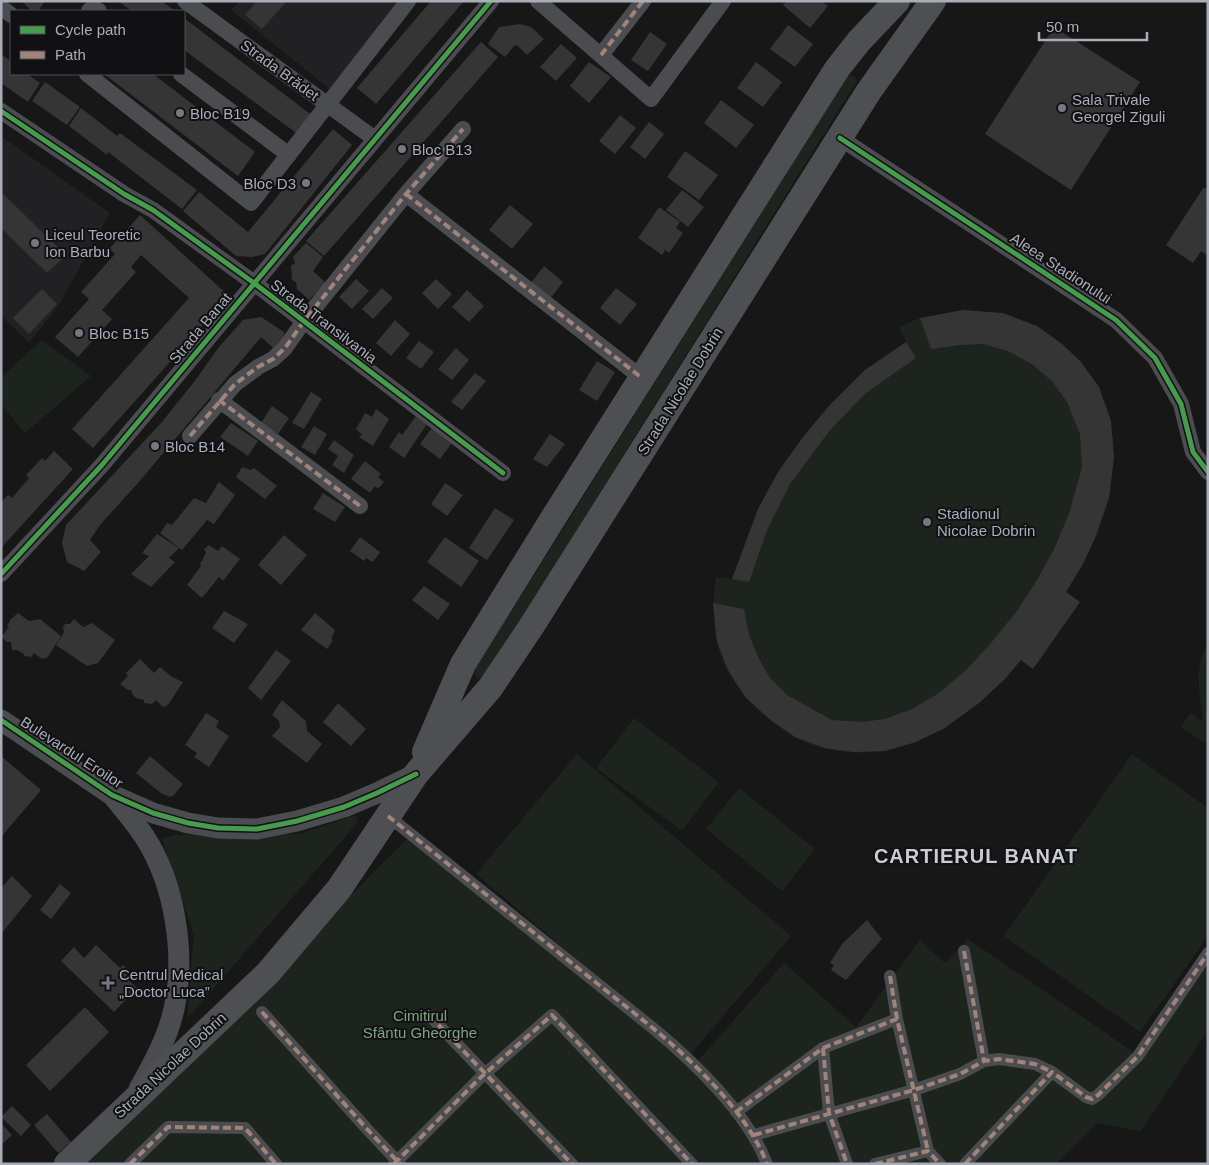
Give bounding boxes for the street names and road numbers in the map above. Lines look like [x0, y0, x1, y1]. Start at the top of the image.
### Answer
street label: Strada Brădet [238, 36, 323, 105]
street label: Aleea Stadionului [1007, 229, 1115, 307]
street label: Strada Transilvania [268, 276, 381, 367]
street label: Strada Banat [165, 288, 235, 367]
street label: Strada Nicolae Dobrin [634, 324, 726, 458]
street label: Bulevardul Eroilor [18, 713, 126, 791]
street label: Strada Nicolae Dobrin [111, 1009, 229, 1121]

